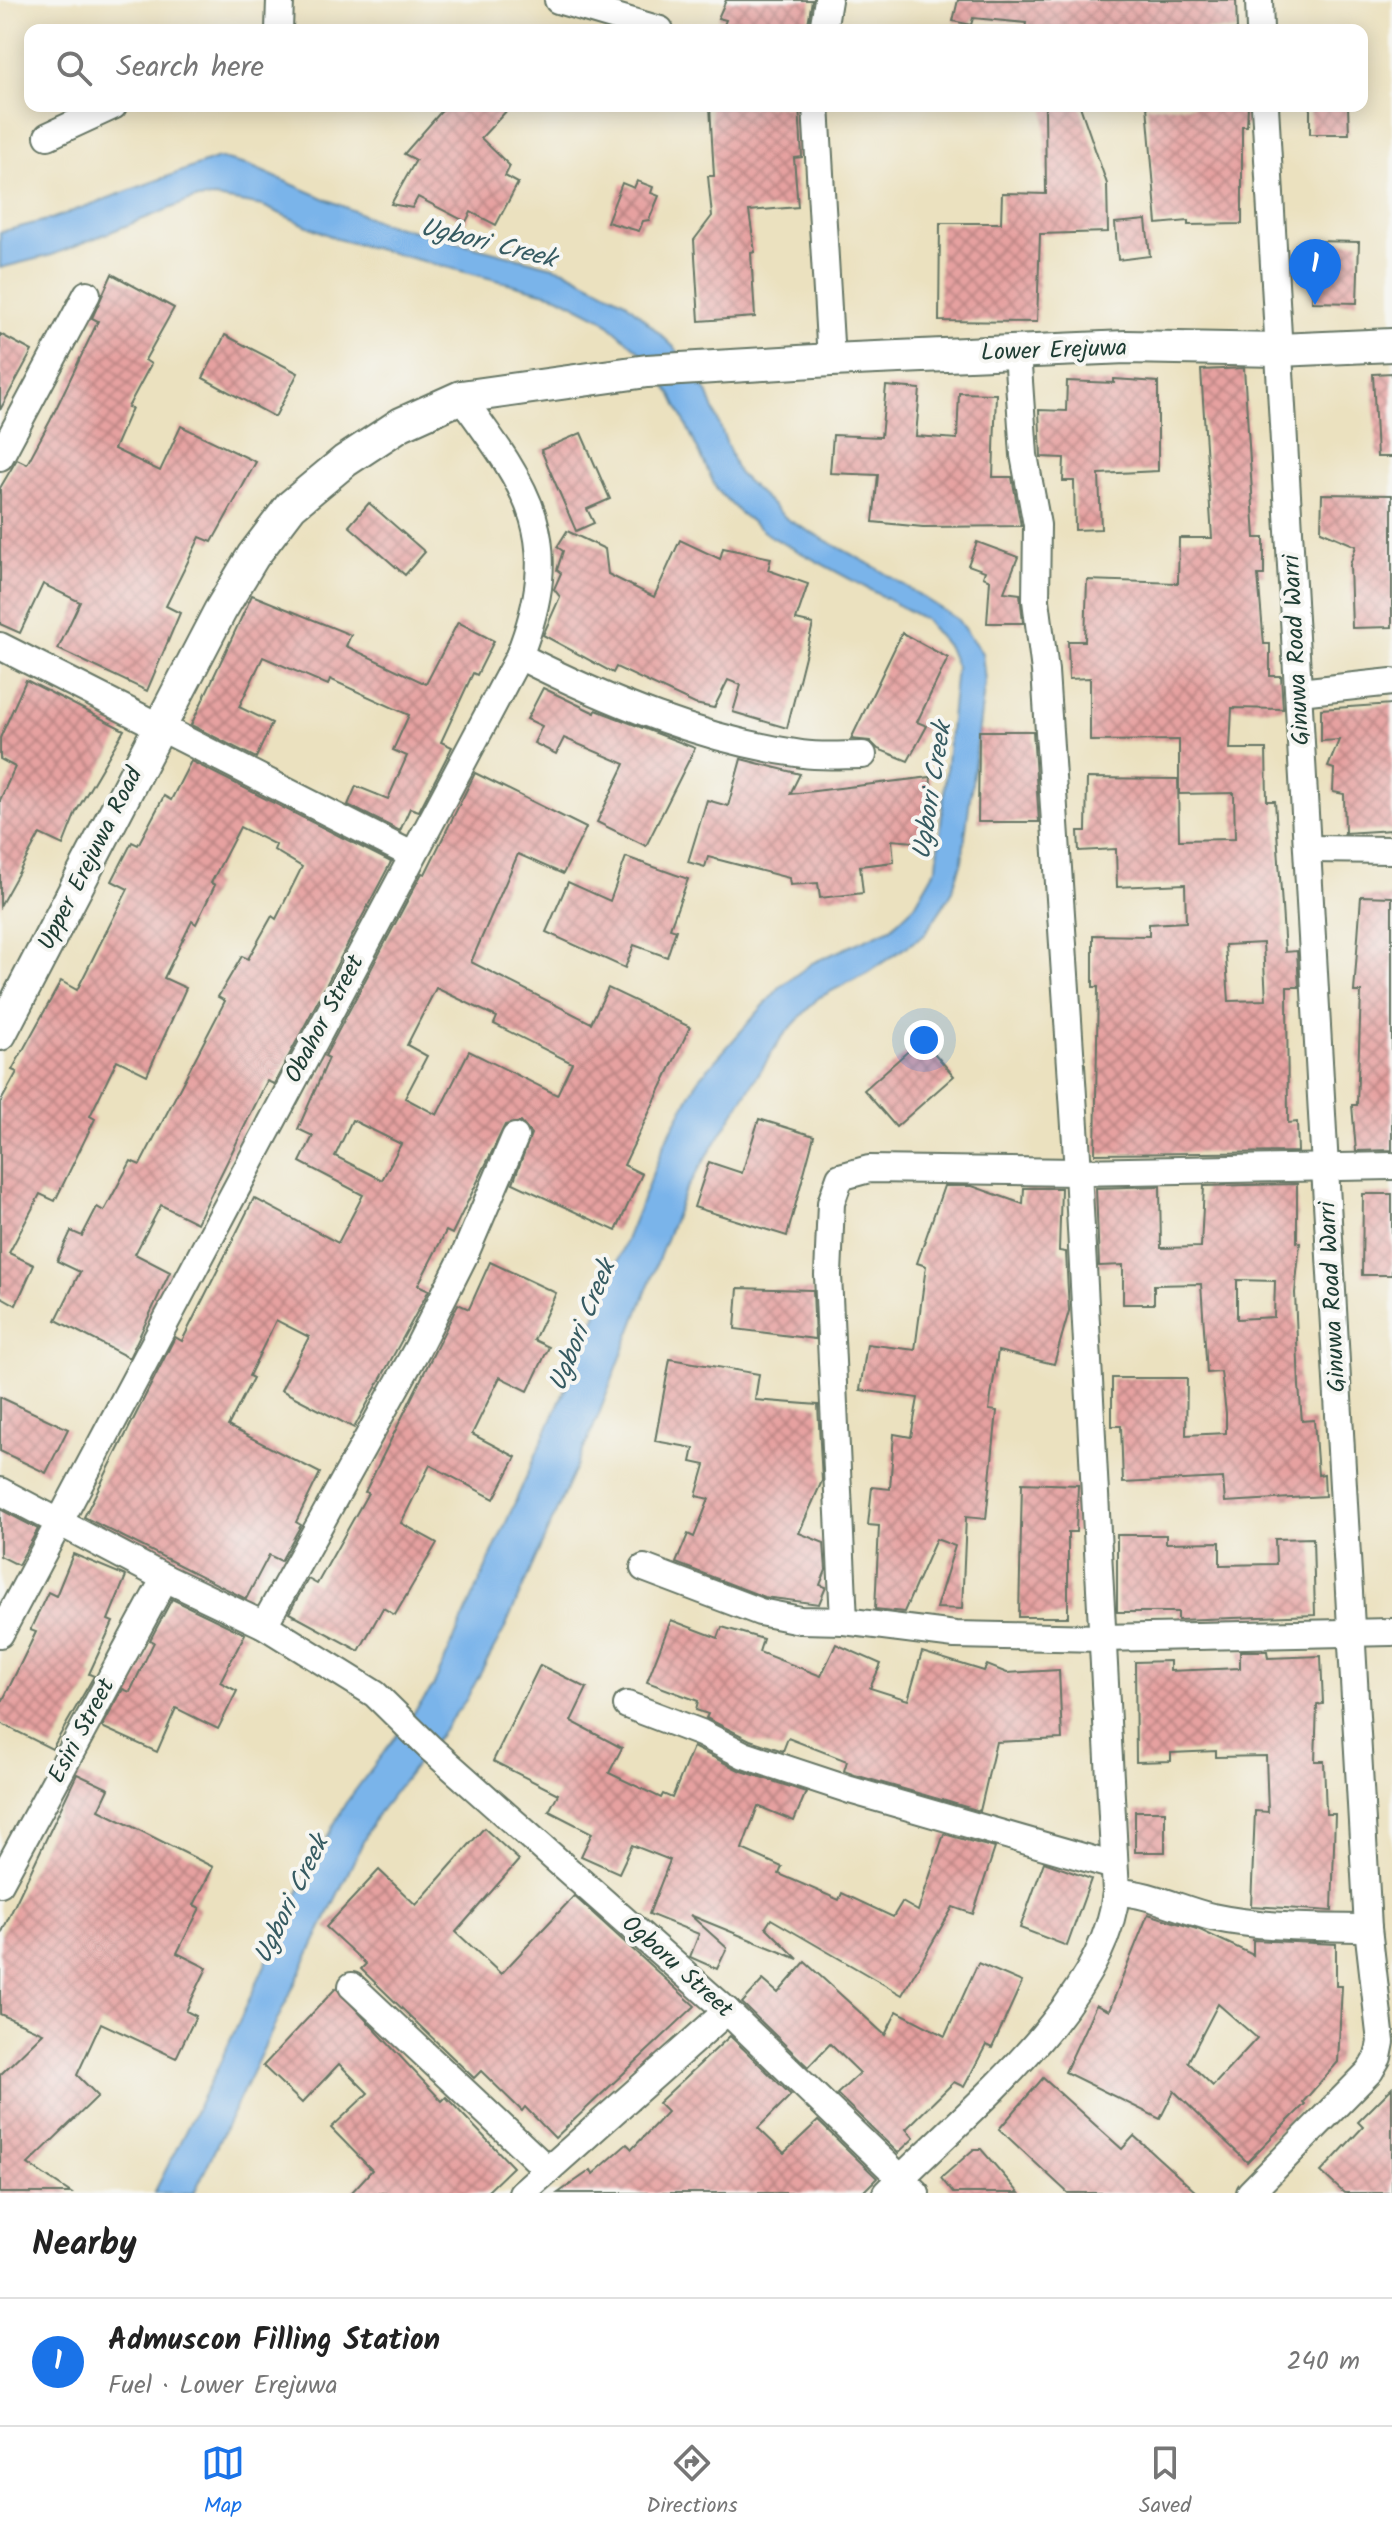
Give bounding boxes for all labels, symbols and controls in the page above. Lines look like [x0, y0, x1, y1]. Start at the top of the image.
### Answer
search box [24, 24, 1368, 112]
text: Search here [116, 44, 264, 92]
icon: search [52, 46, 96, 90]
water label: Ugbori Creek [416, 207, 564, 282]
pin: 1 [1289, 239, 1341, 305]
street label: Lower Erejuwa [980, 329, 1128, 373]
street label: Ginuwa Road Warri [1272, 552, 1321, 746]
water label: Ugbori Creek [901, 716, 965, 863]
street label: Upper Erejuwa Road [28, 760, 155, 958]
street label: Obahor Street [275, 947, 376, 1090]
your location [904, 1020, 944, 1060]
street label: Ginuwa Road Warri [1308, 1199, 1357, 1393]
water label: Ugbori Creek [538, 1250, 630, 1398]
street label: Esiri Street [38, 1671, 126, 1791]
water label: Ugbori Creek [243, 1825, 343, 1971]
street label: Ogboru Street [612, 1906, 742, 2029]
text: Nearby [32, 2218, 137, 2272]
text: Admuscon Filling Station [108, 2317, 440, 2365]
text: 1 [54, 2341, 62, 2383]
text: 240 m [1286, 2341, 1360, 2383]
text: Fuel · Lower Erejuwa [108, 2365, 338, 2407]
tab: Map [201, 2441, 245, 2524]
tab: Directions [646, 2441, 738, 2524]
tab: Saved [1139, 2441, 1191, 2524]

